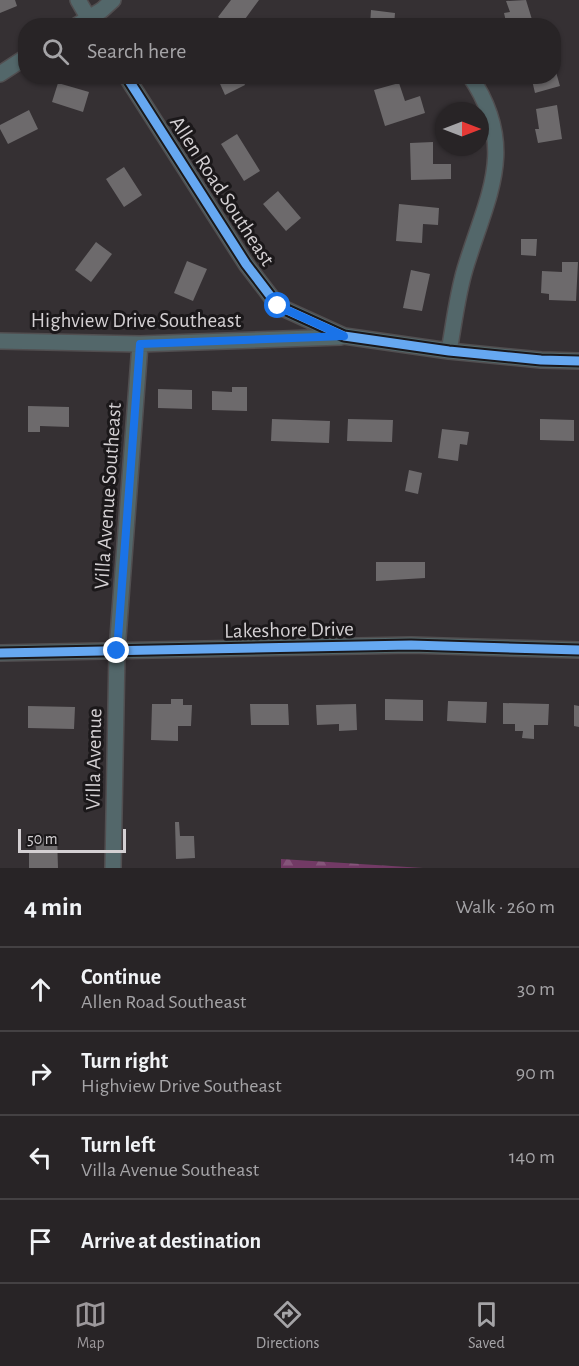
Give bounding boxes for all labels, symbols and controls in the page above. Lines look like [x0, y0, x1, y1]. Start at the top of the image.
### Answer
search box [18, 18, 561, 84]
icon: search [39, 35, 72, 68]
text: Search here [87, 40, 186, 62]
north arrow [435, 102, 489, 156]
street label: Allen Road Southeast [166, 112, 278, 270]
route start [264, 292, 290, 318]
street label: Highview Drive Southeast [31, 310, 242, 331]
street label: Villa Avenue Southeast [91, 402, 125, 590]
street label: Lakeshore Drive [224, 618, 354, 642]
route end [103, 637, 129, 663]
street label: Villa Avenue [83, 708, 105, 810]
scale bar [18, 826, 126, 854]
text: 50 m [27, 831, 58, 847]
text: 4 min [24, 894, 83, 920]
text: Walk · 260 m [455, 897, 555, 917]
text: Continue [81, 966, 161, 988]
icon: ahead [24, 973, 57, 1006]
text: 30 m [517, 979, 555, 999]
text: Allen Road Southeast [81, 992, 246, 1012]
text: Turn right [81, 1050, 168, 1072]
icon: right [24, 1057, 57, 1090]
text: 90 m [516, 1063, 555, 1083]
text: Highview Drive Southeast [81, 1076, 282, 1096]
text: Turn left [81, 1134, 155, 1156]
icon: left [24, 1141, 57, 1174]
text: 140 m [509, 1147, 555, 1167]
text: Villa Avenue Southeast [81, 1160, 259, 1180]
icon: arrive [24, 1225, 57, 1258]
text: Arrive at destination [81, 1230, 261, 1252]
tab: Map [74, 1298, 107, 1353]
tab: Directions [256, 1298, 320, 1353]
tab: Saved [468, 1298, 505, 1353]

